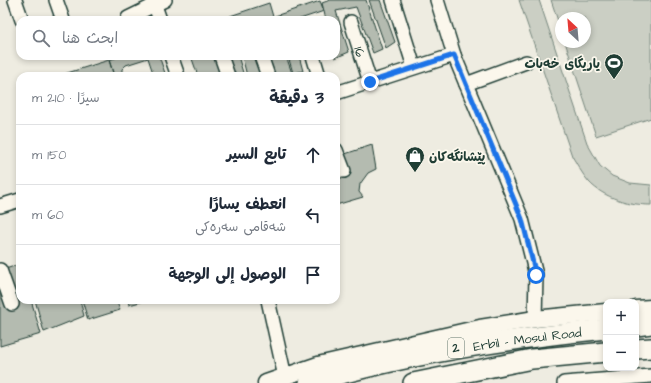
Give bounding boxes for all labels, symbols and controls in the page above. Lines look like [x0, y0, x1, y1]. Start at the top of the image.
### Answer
north arrow [555, 12, 591, 48]
search box [16, 16, 340, 60]
icon: search [30, 27, 52, 49]
text: ابحث هنا [62, 28, 118, 49]
street label: 16 [349, 44, 369, 59]
sports icon: یاریگای خەبات [603, 52, 625, 80]
place label: یاریگای خەبات [524, 55, 600, 73]
route end [361, 73, 379, 91]
text: 3 دقيقة [269, 86, 324, 110]
text: سيرًا · 210 m [32, 89, 100, 107]
text: تابع السير [227, 144, 286, 165]
icon: ahead [302, 144, 324, 166]
shop icon: پێشانگەکان [404, 145, 426, 173]
text: 150 m [32, 146, 66, 164]
place label: پێشانگەکان [429, 148, 486, 166]
text: انعطف يسارًا [209, 194, 286, 215]
icon: left [302, 204, 324, 226]
text: 60 m [32, 206, 64, 224]
text: شەقامی سەرەکی [195, 218, 286, 236]
text: الوصول إلى الوجهة [169, 264, 286, 285]
icon: arrive [302, 264, 324, 286]
route start [527, 266, 545, 284]
map controls [603, 299, 639, 371]
button: + [603, 299, 639, 335]
street label: Erbil - Mosul Road [472, 324, 583, 356]
button: − [603, 335, 639, 371]
road number: 2 [448, 338, 464, 358]

